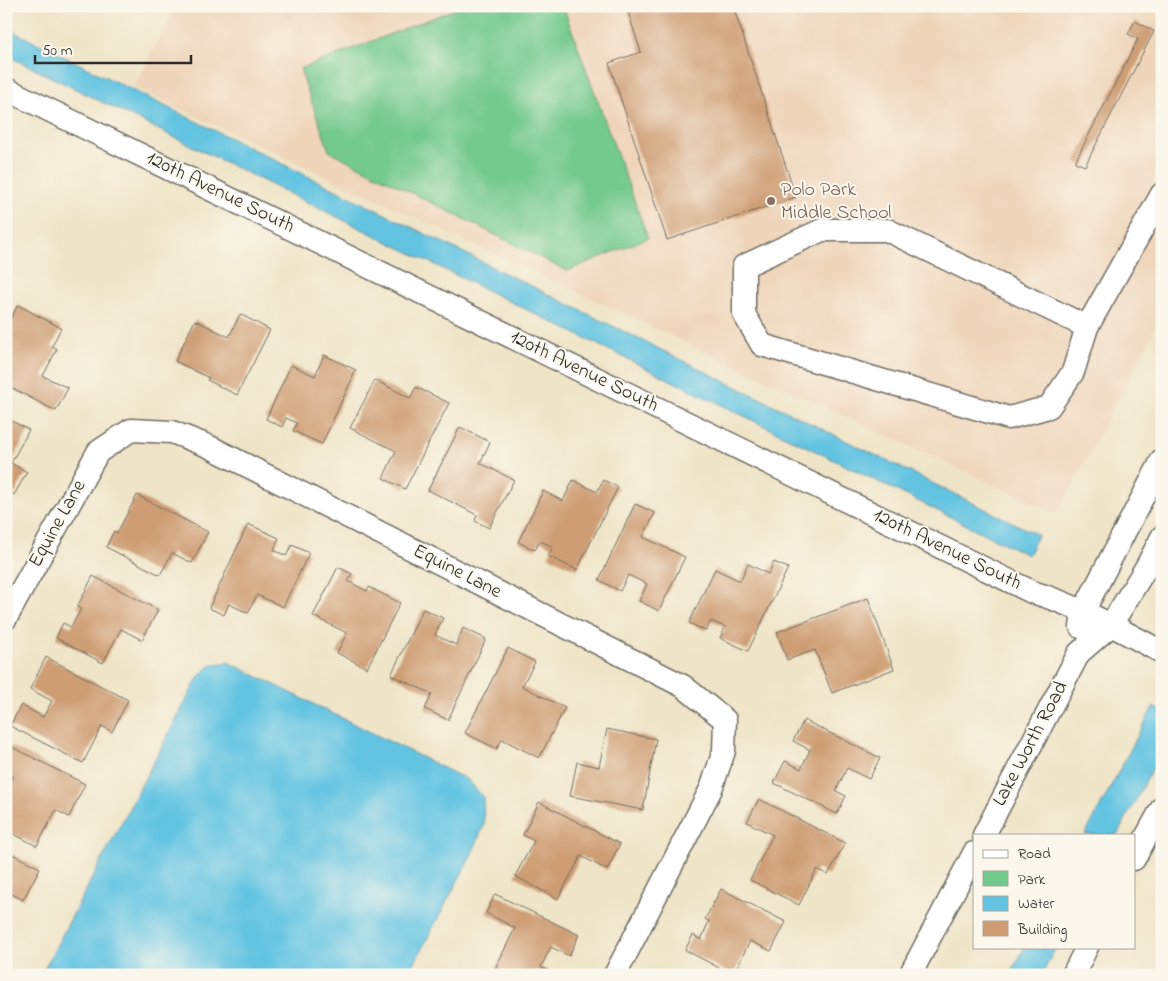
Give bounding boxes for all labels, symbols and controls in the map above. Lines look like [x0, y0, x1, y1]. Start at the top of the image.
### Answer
scale bar [35, 32, 191, 64]
text: 50 m [42, 40, 73, 62]
street label: 120th Avenue South [141, 145, 299, 241]
place label: Polo Park Middle School [781, 176, 891, 228]
marker: Polo Park Middle School [765, 195, 777, 207]
street label: 120th Avenue South [505, 324, 663, 420]
street label: Equine Lane [22, 475, 94, 573]
street label: 120th Avenue South [868, 502, 1026, 598]
street label: Equine Lane [408, 537, 507, 607]
street label: Lake Worth Road [986, 676, 1076, 812]
legend [973, 834, 1136, 948]
text: Road [1018, 843, 1051, 865]
text: Park [1018, 869, 1046, 891]
text: Water [1018, 893, 1054, 915]
text: Building [1017, 919, 1067, 942]

